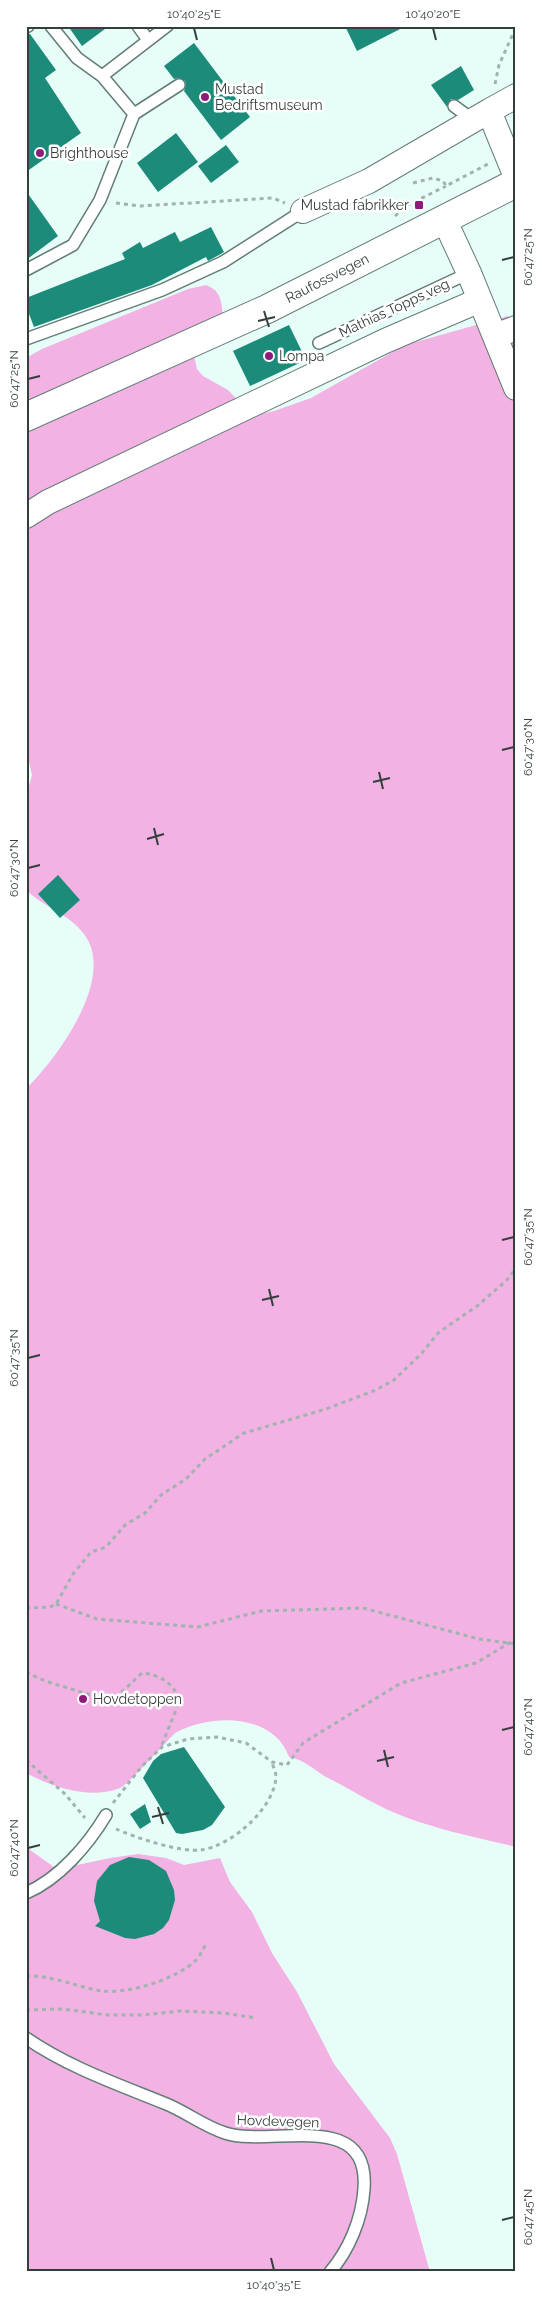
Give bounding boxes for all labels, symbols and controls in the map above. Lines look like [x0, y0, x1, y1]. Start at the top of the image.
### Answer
text: 10°40'25"E [167, 7, 221, 21]
text: 10°40'20"E [406, 7, 460, 21]
place label: Mustad Bedriftsmuseum [215, 81, 323, 113]
marker: Mustad Bedriftsmuseum [199, 91, 211, 103]
place label: Brighthouse [50, 145, 129, 161]
marker: Brighthouse [34, 147, 46, 159]
place label: Mustad fabrikker [301, 197, 409, 213]
marker: Mustad fabrikker [413, 199, 425, 211]
text: 60°47'25"N [521, 228, 535, 286]
street label: Raufossvegen [283, 250, 371, 306]
street label: Mathias Topps veg [336, 275, 452, 341]
place label: Lompa [279, 348, 324, 364]
text: 60°47'25"N [7, 350, 21, 408]
marker: Lompa [263, 350, 275, 362]
text: 60°47'30"N [521, 718, 535, 776]
text: 60°47'30"N [7, 839, 21, 897]
text: 60°47'35"N [521, 1208, 535, 1266]
text: 60°47'35"N [7, 1329, 21, 1387]
place label: Hovdetoppen [93, 1691, 182, 1707]
marker: Hovdetoppen [77, 1693, 89, 1705]
text: 60°47'40"N [521, 1698, 535, 1756]
text: 60°47'40"N [7, 1819, 21, 1877]
street label: Hovdevegen [236, 2112, 320, 2130]
text: 60°47'45"N [521, 2189, 535, 2245]
text: 10°40'35"E [247, 2278, 301, 2292]

